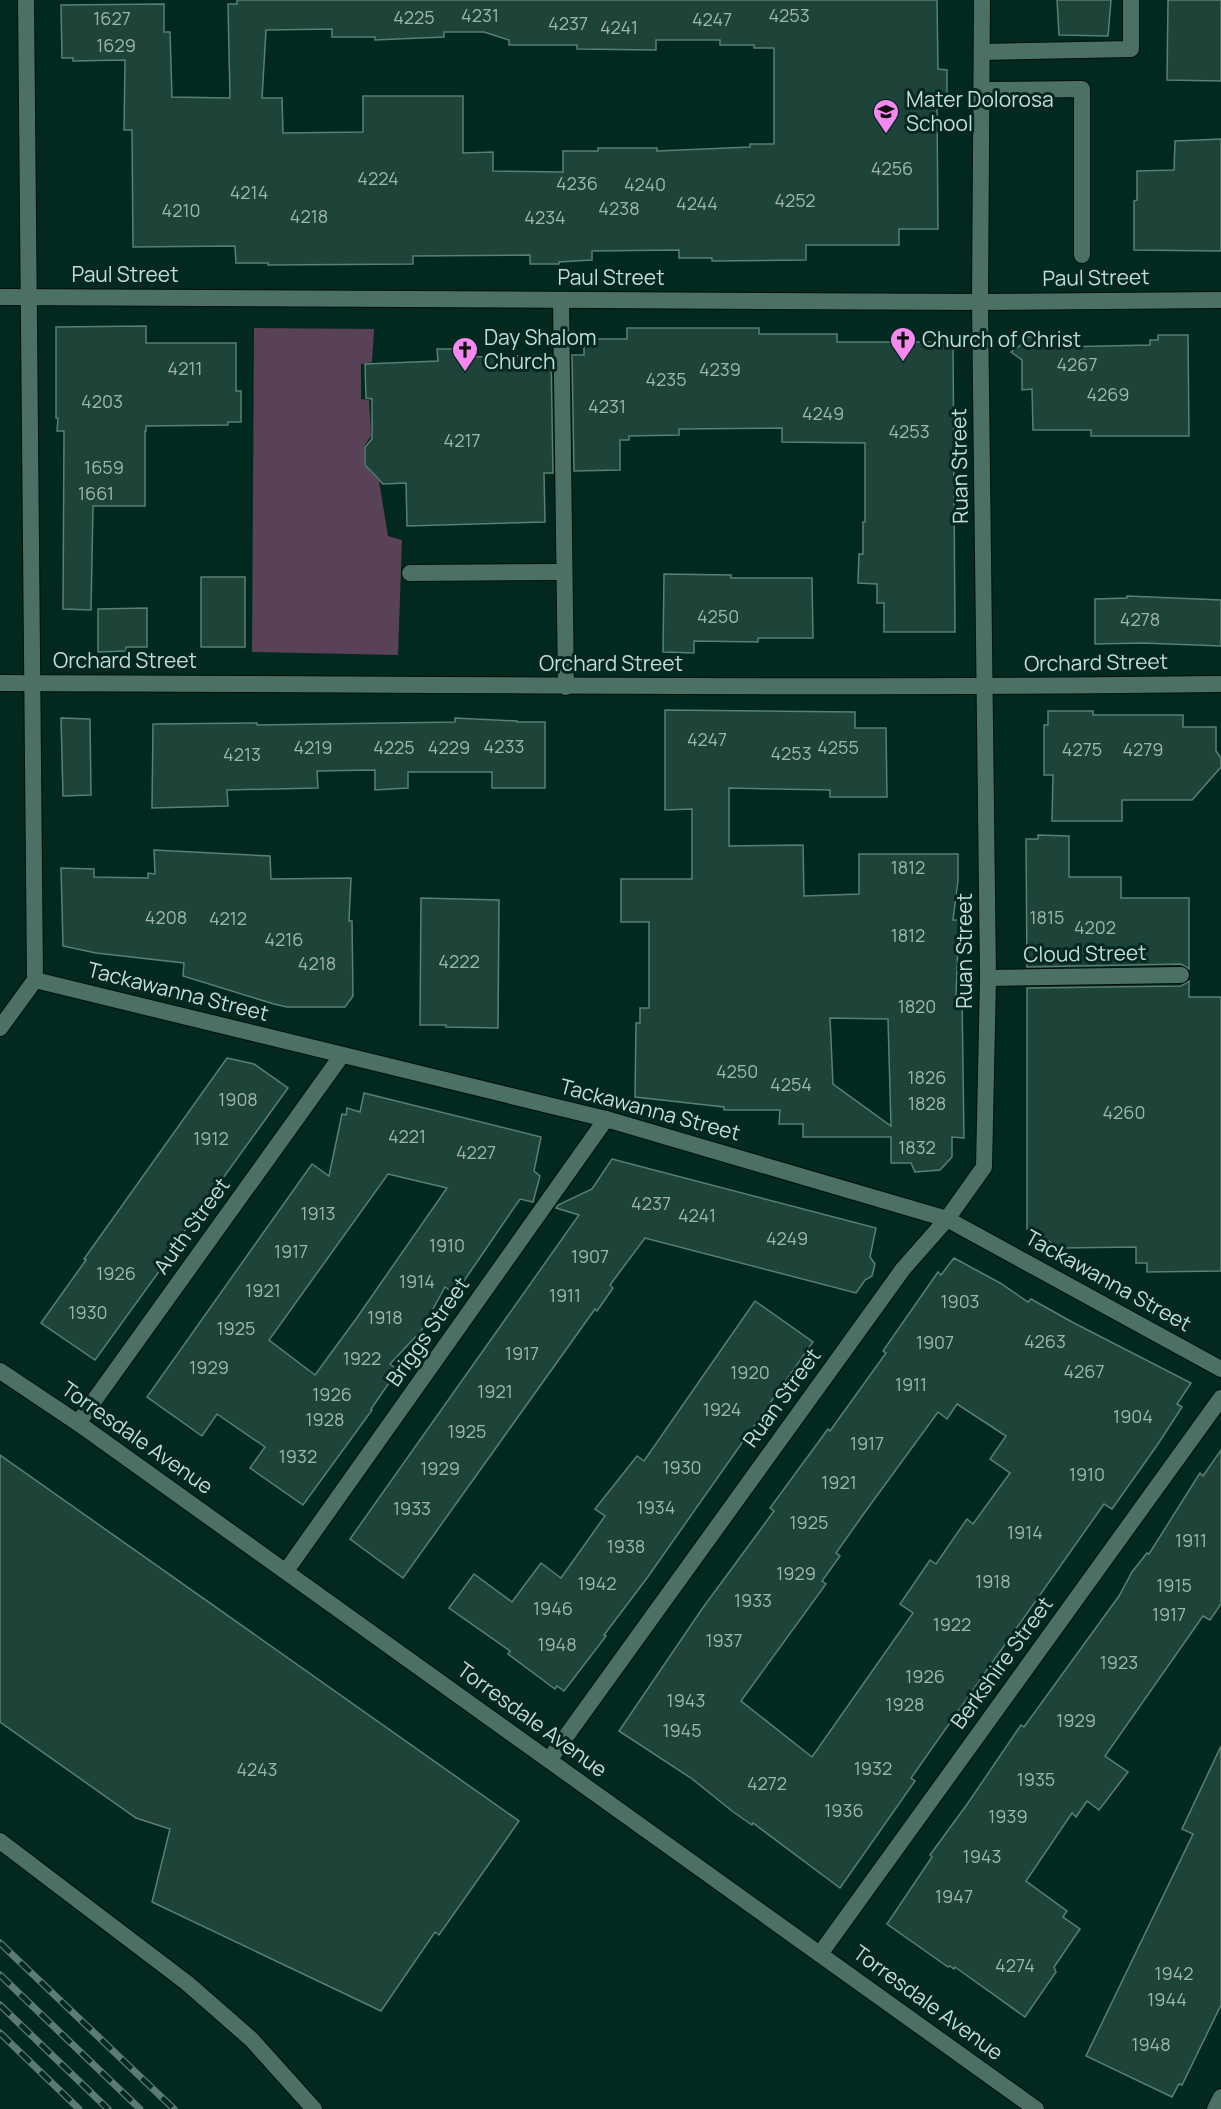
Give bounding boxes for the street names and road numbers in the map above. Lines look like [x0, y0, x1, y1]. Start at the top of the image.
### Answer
street label: Paul Street [71, 260, 179, 288]
street label: Paul Street [1042, 262, 1150, 292]
street label: Paul Street [557, 263, 665, 291]
street label: Ruan Street [944, 408, 974, 524]
street label: Orchard Street [53, 646, 197, 674]
street label: Orchard Street [1024, 647, 1168, 677]
street label: Orchard Street [539, 649, 683, 677]
street label: Ruan Street [950, 893, 978, 1009]
street label: Cloud Street [1023, 938, 1147, 968]
street label: Tackawanna Street [85, 955, 272, 1027]
street label: Tackawanna Street [557, 1071, 744, 1147]
street label: Auth Street [147, 1172, 236, 1279]
street label: Tackawanna Street [1021, 1223, 1196, 1337]
street label: Briggs Street [379, 1271, 475, 1392]
street label: Ruan Street [736, 1342, 827, 1452]
street label: Torresdale Avenue [56, 1374, 219, 1500]
street label: Berkshire Street [944, 1591, 1059, 1734]
street label: Torresdale Avenue [452, 1655, 613, 1783]
street label: Torresdale Avenue [848, 1938, 1009, 2066]

